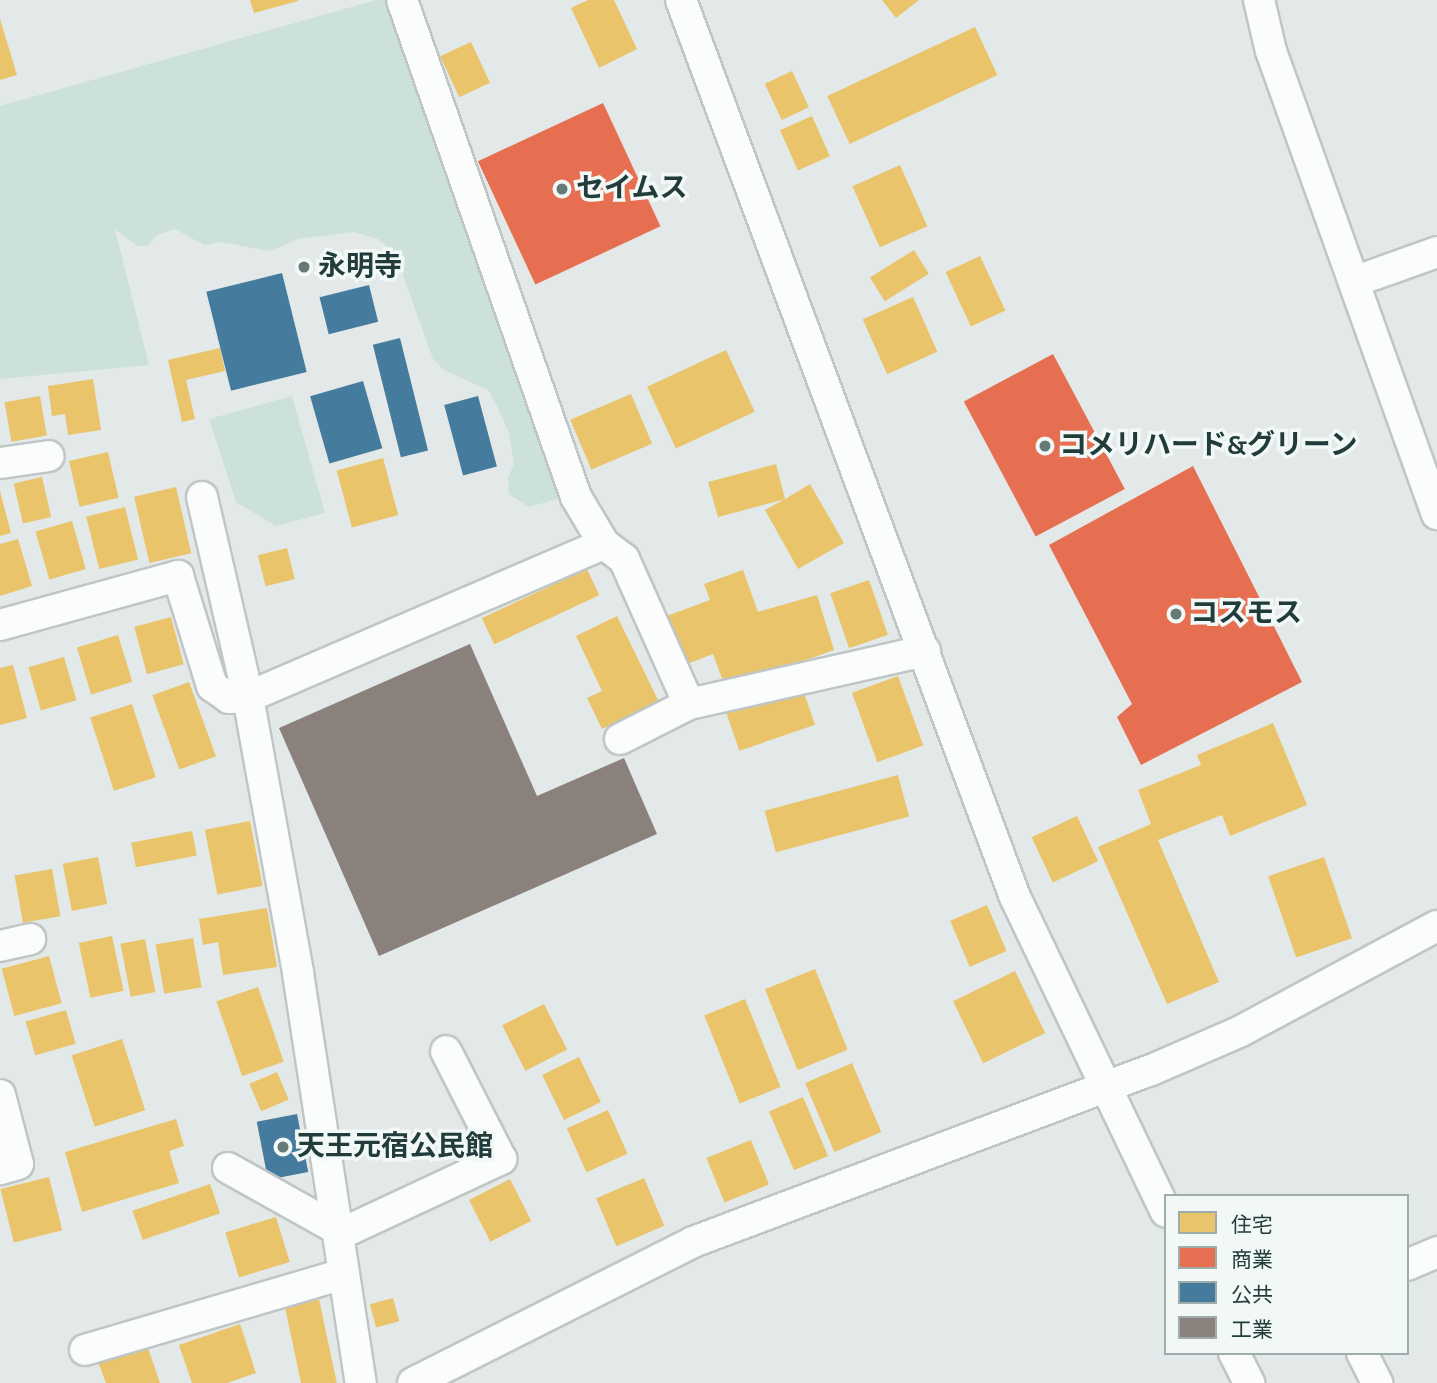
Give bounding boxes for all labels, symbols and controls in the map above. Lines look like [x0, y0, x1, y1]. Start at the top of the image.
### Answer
place label: セイムス [576, 172, 688, 206]
marker: セイムス [554, 181, 570, 197]
place label: 永明寺 [318, 250, 402, 284]
marker: 永明寺 [296, 259, 312, 275]
place label: コメリハード&グリーン [1059, 429, 1359, 463]
marker: コメリハード&グリーン [1037, 438, 1053, 454]
place label: コスモス [1190, 597, 1302, 631]
marker: コスモス [1168, 606, 1184, 622]
place label: 天王元宿公民館 [297, 1130, 493, 1164]
marker: 天王元宿公民館 [275, 1139, 291, 1155]
legend [1164, 1194, 1409, 1355]
text: 住宅 [1231, 1215, 1273, 1236]
text: 商業 [1231, 1250, 1273, 1271]
text: 公共 [1231, 1285, 1273, 1306]
text: 工業 [1231, 1320, 1273, 1341]

